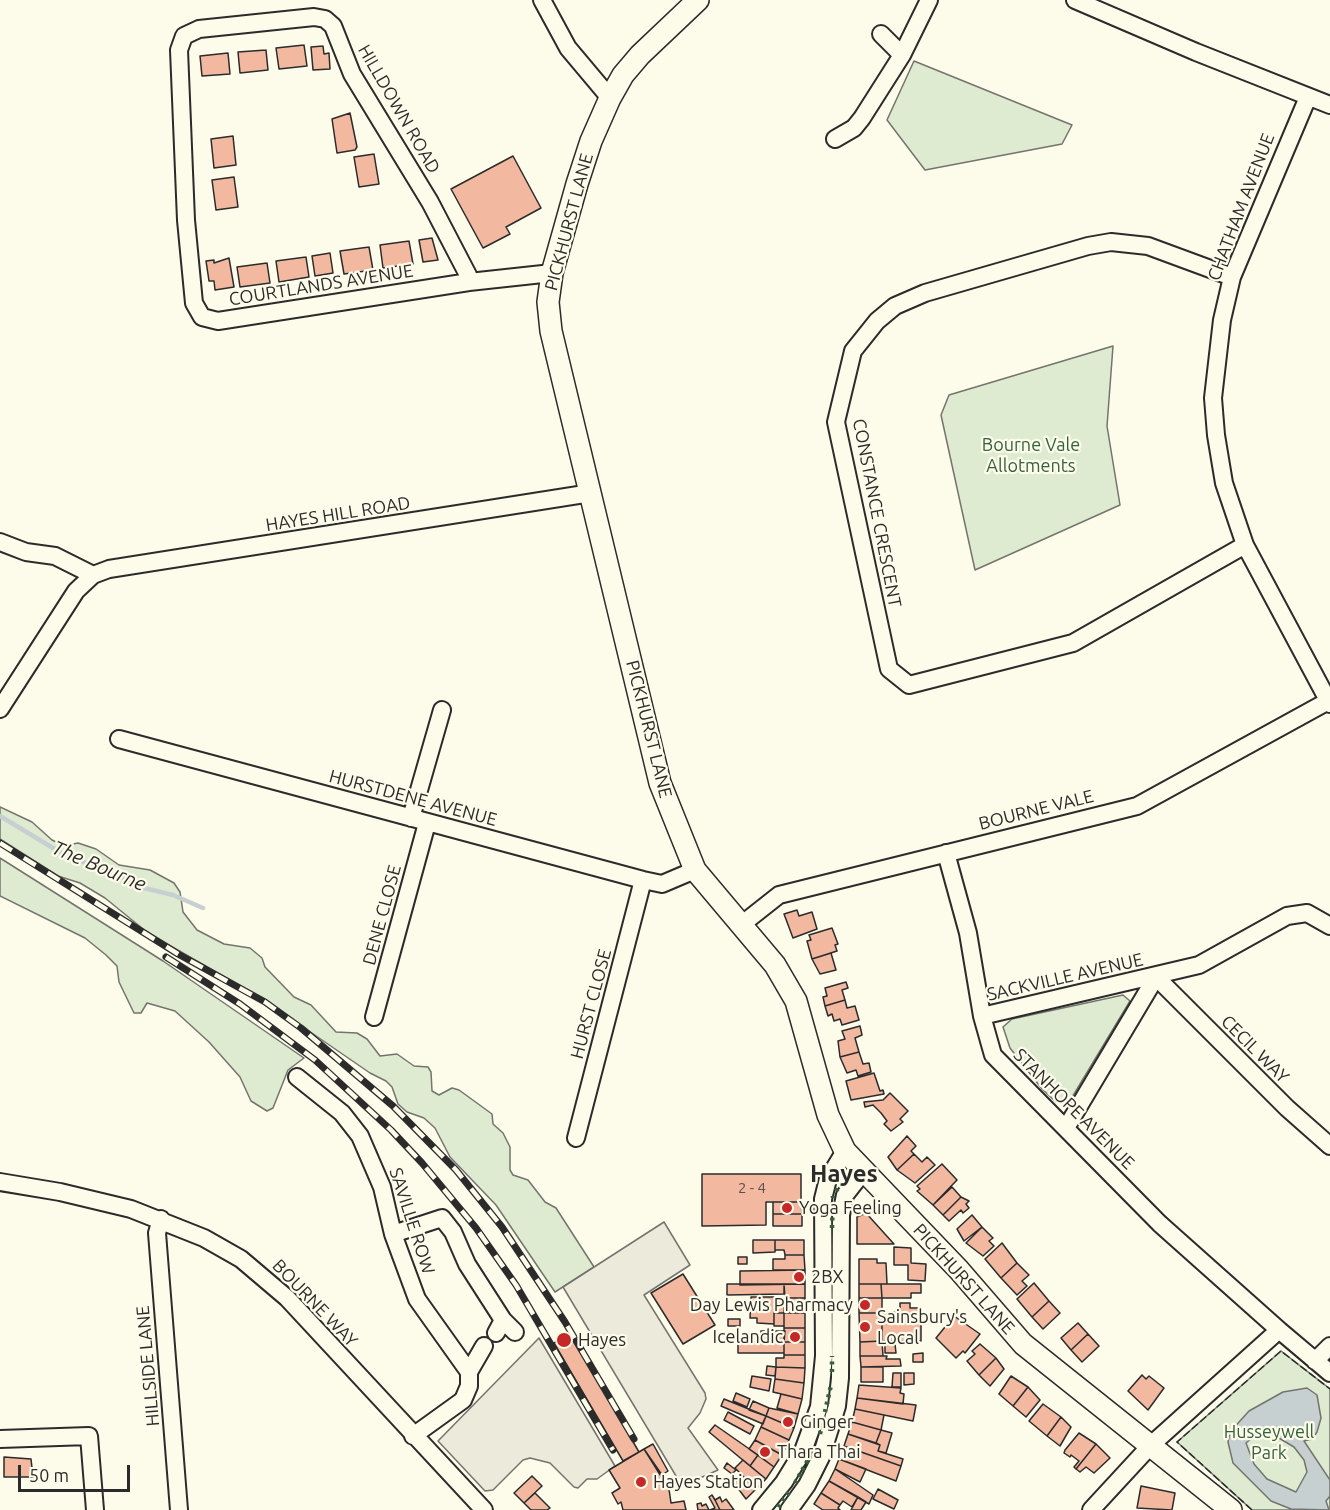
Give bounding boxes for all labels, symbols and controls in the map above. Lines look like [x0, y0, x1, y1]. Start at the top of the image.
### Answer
street label: HILLDOWN ROAD [353, 41, 445, 177]
street label: CHATHAM AVENUE [1203, 130, 1279, 284]
street label: PICKHURST LANE [540, 151, 598, 293]
street label: COURTLANDS AVENUE [227, 260, 415, 310]
street label: CONSTANCE CRESCENT [848, 417, 906, 609]
park label: Bourne Vale Allotments [982, 434, 1080, 476]
street label: HAYES HILL ROAD [264, 492, 412, 536]
street label: PICKHURST LANE [621, 658, 677, 800]
street label: HURSTDENE AVENUE [327, 765, 499, 831]
street label: BOURNE VALE [976, 785, 1096, 835]
water label: The Bourne [48, 835, 150, 897]
street label: DENE CLOSE [358, 862, 406, 968]
street label: HURST CLOSE [566, 947, 616, 1061]
street label: SACKVILLE AVENUE [985, 949, 1145, 1005]
street label: CECIL WAY [1217, 1011, 1293, 1087]
street label: STANHOPE AVENUE [1009, 1044, 1139, 1174]
district label: Hayes [810, 1160, 878, 1188]
street label: SAVILLE ROW [385, 1165, 439, 1277]
house number: 2 - 4 [738, 1179, 766, 1197]
place label: Yoga Feeling [799, 1197, 902, 1219]
marker: Yoga Feeling [780, 1201, 794, 1215]
street label: PICKHURST LANE [909, 1219, 1019, 1339]
street label: BOURNE WAY [268, 1255, 362, 1351]
place label: 2BX [811, 1266, 843, 1288]
marker: 2BX [792, 1270, 806, 1284]
place label: Day Lewis Pharmacy [690, 1294, 853, 1316]
marker: Day Lewis Pharmacy [858, 1298, 872, 1312]
street label: HILLSIDE LANE [132, 1305, 164, 1427]
place label: Sainsbury's Local [877, 1306, 967, 1348]
marker: Sainsbury's Local [858, 1320, 872, 1334]
place label: Icelandic [713, 1326, 783, 1348]
place label: Hayes [578, 1329, 626, 1351]
marker: Icelandic [788, 1330, 802, 1344]
marker: Hayes [555, 1331, 573, 1349]
place label: Ginger [800, 1411, 854, 1433]
marker: Ginger [781, 1415, 795, 1429]
park label: Husseywell Park [1224, 1421, 1314, 1464]
place label: Thara Thai [777, 1441, 861, 1463]
marker: Thara Thai [758, 1445, 772, 1459]
scale bar [21, 1453, 134, 1491]
text: 50 m [29, 1465, 69, 1485]
place label: Hayes Station [653, 1471, 763, 1493]
marker: Hayes Station [634, 1475, 648, 1489]

